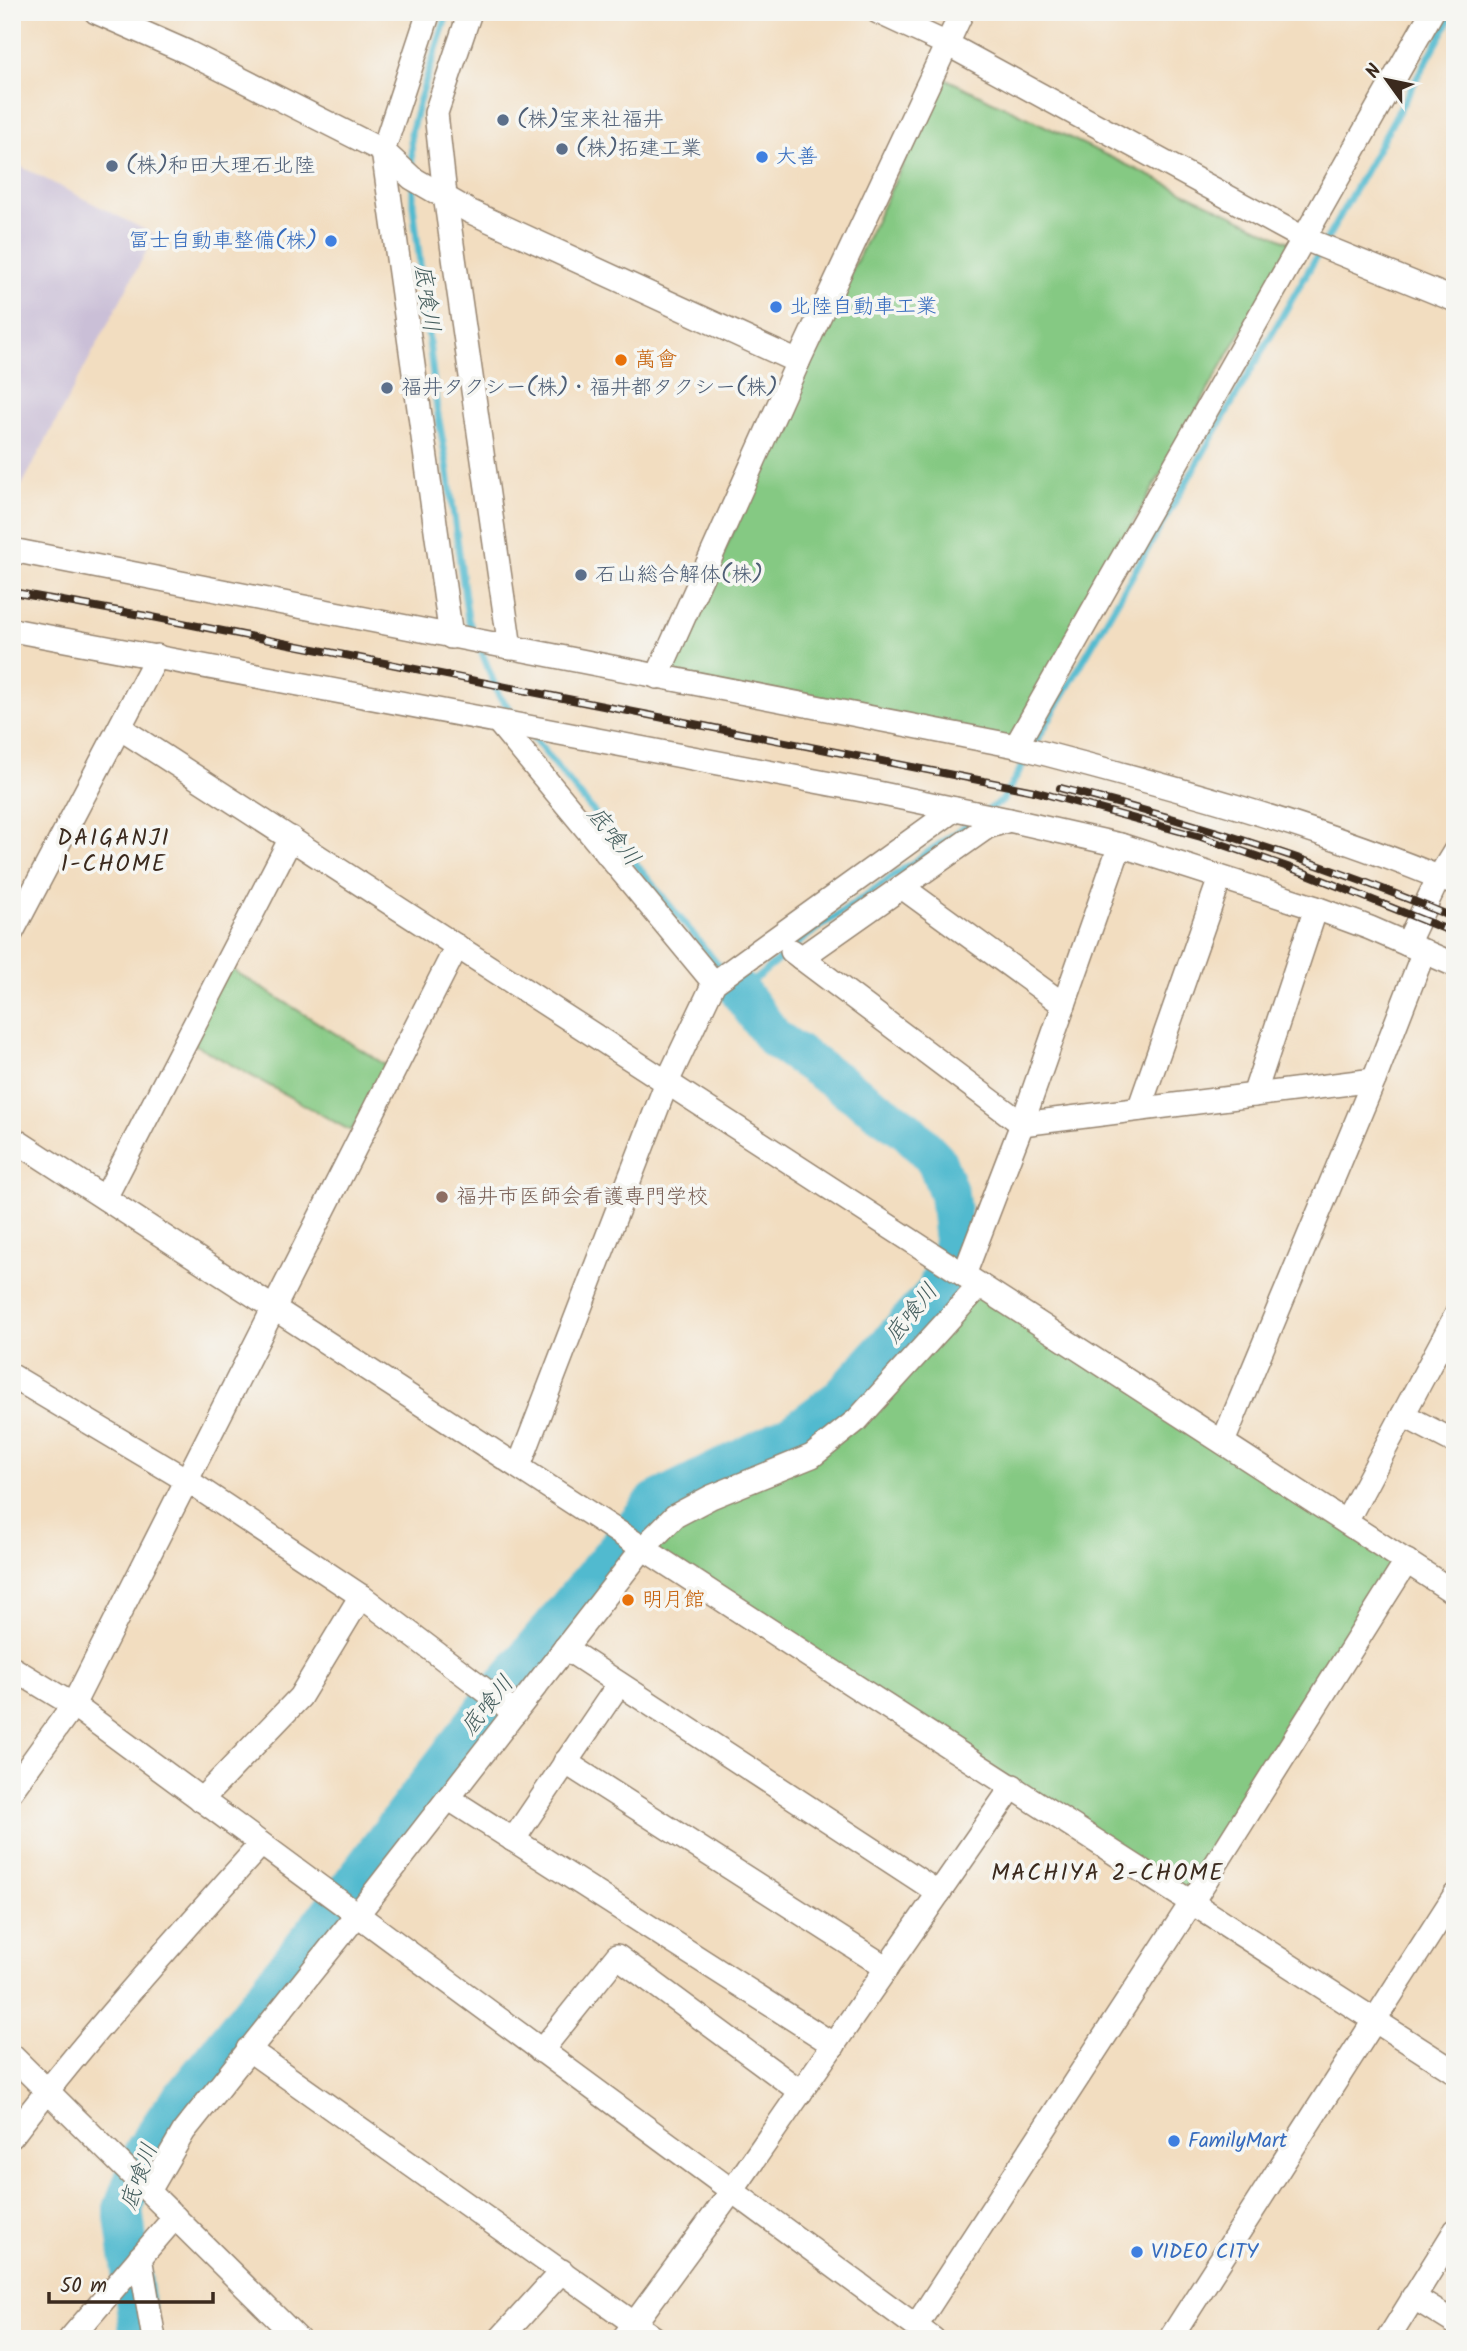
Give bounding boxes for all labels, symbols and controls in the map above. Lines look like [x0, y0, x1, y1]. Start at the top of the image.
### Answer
north arrow [1352, 46, 1422, 116]
text: N [1359, 59, 1390, 85]
place label: (株)宝来社福井 [517, 104, 664, 137]
marker: (株)宝来社福井 [495, 112, 511, 128]
place label: (株)拓建工業 [576, 133, 702, 166]
marker: (株)拓建工業 [554, 141, 570, 157]
place label: 大善 [776, 141, 818, 174]
marker: 大善 [754, 149, 770, 165]
place label: (株)和田大理石北陸 [126, 150, 315, 183]
marker: (株)和田大理石北陸 [104, 158, 120, 174]
place label: 冨士自動車整備(株) [128, 225, 317, 258]
marker: 冨士自動車整備(株) [323, 233, 339, 249]
water label: 底喰川 [403, 261, 449, 335]
place label: 北陸自動車工業 [790, 291, 937, 324]
marker: 北陸自動車工業 [768, 299, 784, 315]
place label: 萬會 [635, 344, 677, 377]
marker: 萬會 [613, 352, 629, 368]
place label: 福井タクシー(株)・福井都タクシー(株) [401, 372, 778, 405]
marker: 福井タクシー(株)・福井都タクシー(株) [379, 380, 395, 396]
place label: 石山総合解体(株) [595, 559, 763, 592]
marker: 石山総合解体(株) [573, 567, 589, 583]
water label: 底喰川 [577, 799, 649, 875]
district label: DAIGANJI 1-CHOME [57, 821, 171, 883]
place label: 福井市医師会看護専門学校 [456, 1181, 708, 1214]
marker: 福井市医師会看護専門学校 [434, 1189, 450, 1205]
water label: 底喰川 [876, 1276, 948, 1352]
place label: 明月館 [642, 1584, 705, 1617]
marker: 明月館 [620, 1592, 636, 1608]
water label: 底喰川 [452, 1668, 524, 1744]
district label: MACHIYA 2-CHOME [991, 1856, 1225, 1892]
place label: FamilyMart [1188, 2125, 1288, 2158]
marker: FamilyMart [1166, 2133, 1182, 2149]
water label: 底喰川 [111, 2138, 169, 2216]
place label: VIDEO CITY [1151, 2236, 1259, 2269]
marker: VIDEO CITY [1129, 2244, 1145, 2260]
scale bar [49, 2260, 214, 2304]
text: 50 m [60, 2270, 107, 2303]

